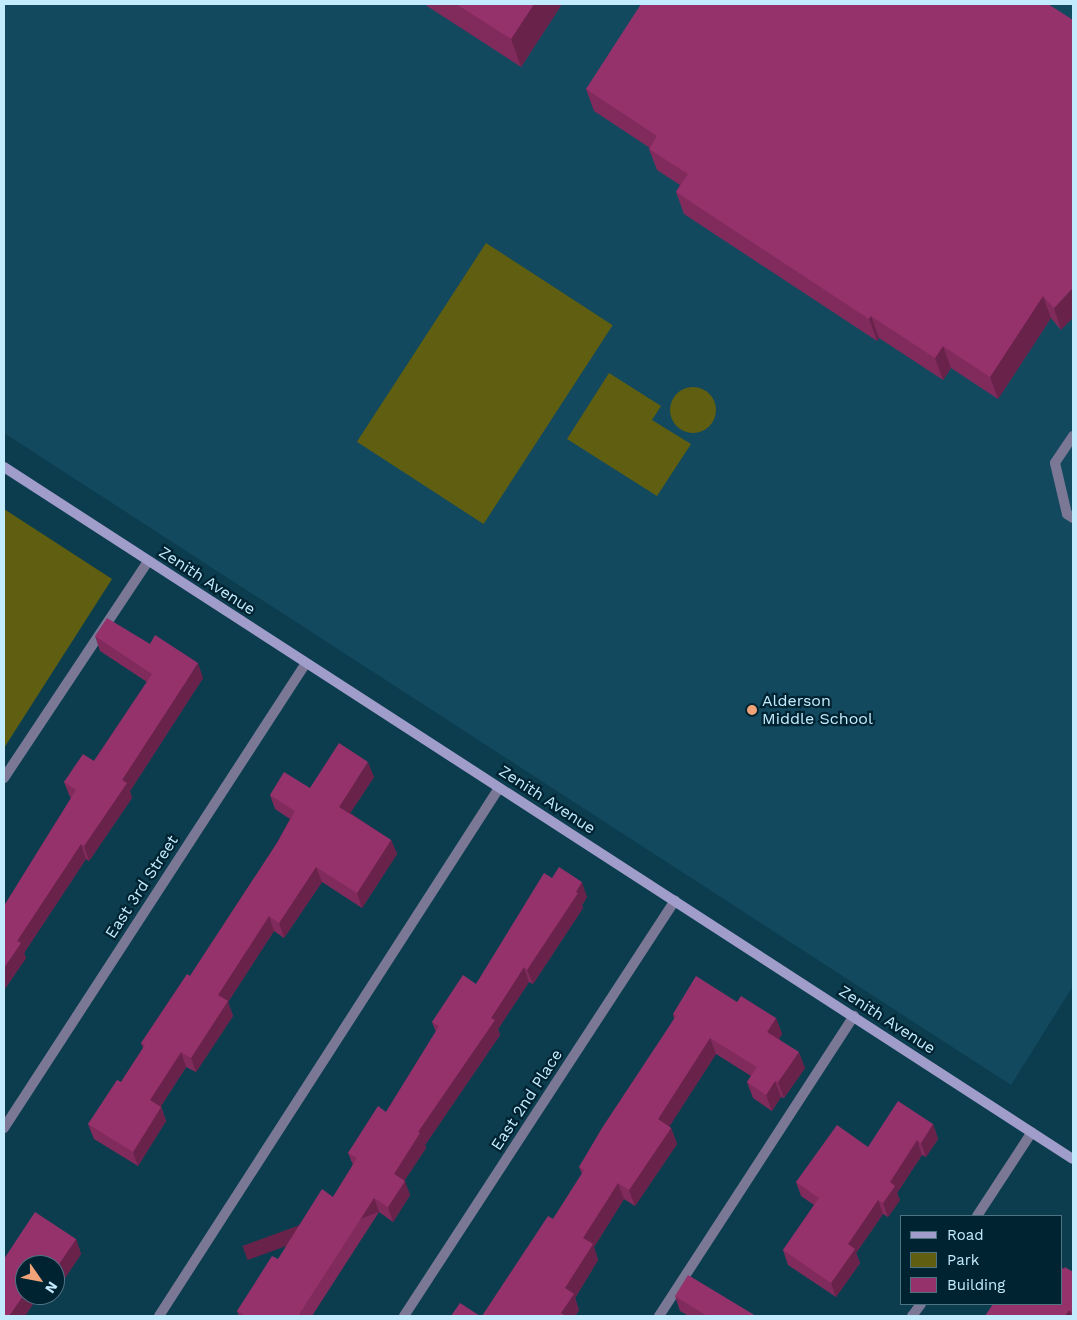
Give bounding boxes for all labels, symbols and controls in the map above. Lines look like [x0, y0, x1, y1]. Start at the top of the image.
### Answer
street label: Zenith Avenue [155, 543, 259, 619]
place label: Alderson Middle School [762, 691, 873, 729]
marker: Alderson Middle School [746, 704, 758, 716]
street label: Zenith Avenue [495, 762, 599, 838]
street label: East 3rd Street [102, 832, 182, 942]
street label: Zenith Avenue [835, 982, 939, 1058]
street label: East 2nd Place [487, 1046, 567, 1154]
legend [900, 1215, 1062, 1305]
text: Road [947, 1226, 984, 1244]
text: Park [947, 1251, 979, 1269]
north arrow [15, 1255, 65, 1305]
text: Building [947, 1276, 1005, 1294]
text: N [42, 1279, 61, 1296]

